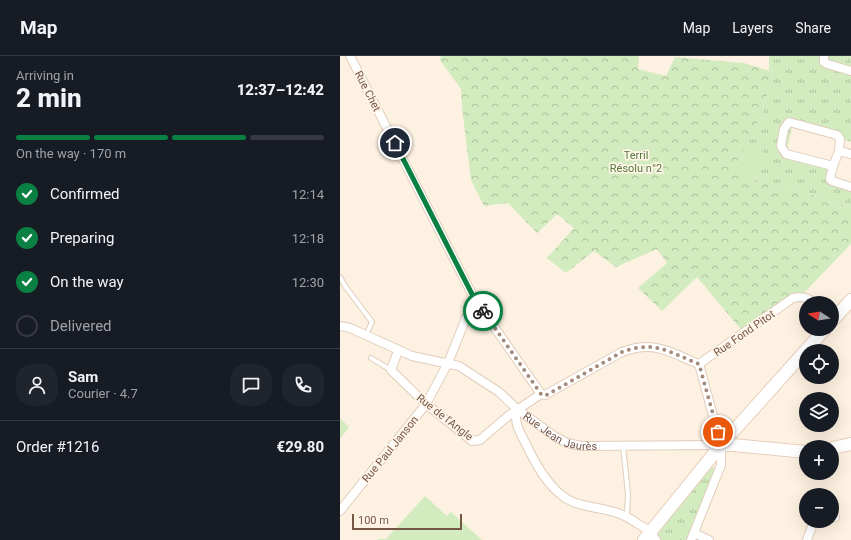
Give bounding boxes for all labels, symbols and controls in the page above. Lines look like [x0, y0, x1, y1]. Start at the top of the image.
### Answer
text: Map [20, 16, 58, 39]
text: Map [683, 20, 710, 36]
text: Layers [732, 20, 773, 36]
text: Share [795, 20, 831, 36]
text: Arriving in [16, 68, 74, 83]
street label: Rue Chet [352, 69, 384, 114]
text: 12:37–12:42 [237, 81, 324, 99]
text: 2 min [16, 83, 82, 113]
pin [378, 126, 412, 160]
icon: home [384, 132, 406, 154]
text: On the way · 170 m [16, 146, 126, 161]
park label: Terril Résolu n°2 [610, 149, 662, 175]
icon: check [16, 183, 38, 205]
text: Confirmed [50, 185, 120, 203]
text: 12:14 [292, 187, 324, 202]
icon: check [16, 227, 38, 249]
text: Preparing [50, 229, 114, 247]
text: 12:18 [292, 231, 324, 246]
icon: check [16, 271, 38, 293]
text: On the way [50, 273, 124, 291]
text: 12:30 [292, 275, 324, 290]
courier [463, 291, 503, 331]
north arrow [799, 296, 839, 336]
map controls [799, 296, 839, 528]
icon: bike [472, 300, 494, 322]
street label: Rue Fond Pitot [711, 307, 778, 359]
text: Delivered [50, 317, 112, 335]
button: locate [799, 344, 839, 384]
button: person [16, 364, 58, 406]
button: chat [230, 364, 272, 406]
button: phone [282, 364, 324, 406]
text: Sam [68, 368, 98, 386]
text: Courier · 4.7 [68, 386, 138, 401]
street label: Rue de l'Angle [414, 391, 476, 444]
button: layers [799, 392, 839, 432]
street label: Rue Jean Jaurès [521, 410, 597, 453]
street label: Rue Paul Janson [360, 413, 421, 485]
pin [701, 415, 735, 449]
icon: bag [707, 421, 729, 443]
text: Order #1216 [16, 438, 99, 456]
text: €29.80 [277, 438, 324, 456]
button: + [799, 440, 839, 480]
button: − [799, 488, 839, 528]
scale bar [352, 512, 462, 531]
text: 100 m [358, 514, 389, 527]

